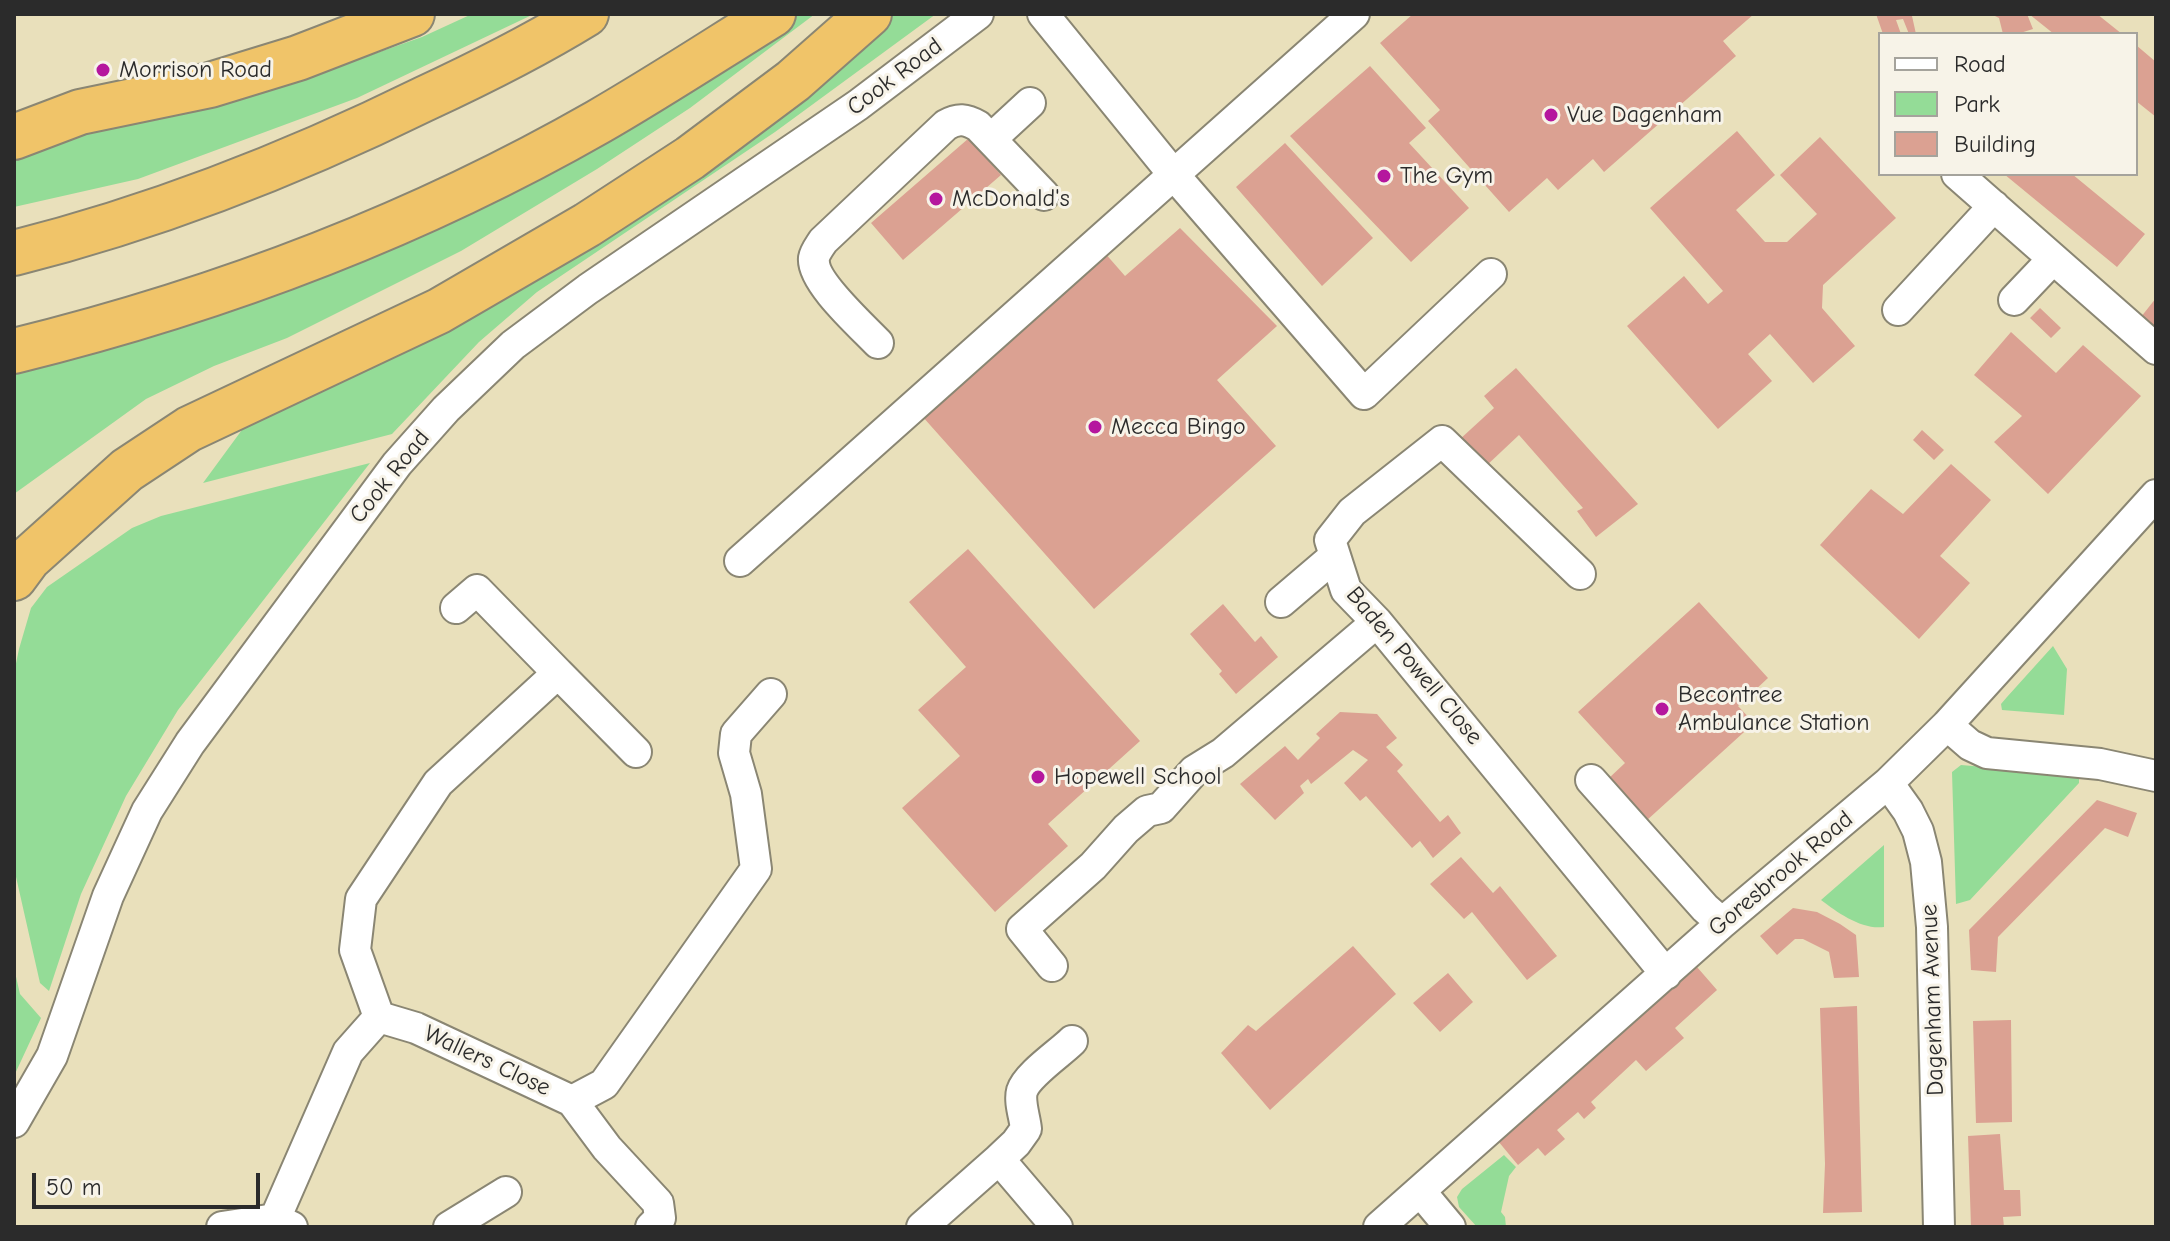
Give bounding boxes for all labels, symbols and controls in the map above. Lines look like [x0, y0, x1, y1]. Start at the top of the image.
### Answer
street label: Cook Road [842, 32, 948, 122]
legend [1878, 32, 2138, 176]
text: Road [1954, 50, 2006, 78]
place label: Morrison Road [119, 56, 272, 84]
marker: Morrison Road [94, 61, 112, 79]
text: Park [1954, 90, 2000, 118]
place label: Vue Dagenham [1567, 101, 1722, 129]
marker: Vue Dagenham [1542, 106, 1560, 124]
text: Building [1954, 130, 2036, 158]
place label: The Gym [1400, 162, 1493, 190]
marker: The Gym [1375, 167, 1393, 185]
place label: McDonald's [952, 185, 1070, 213]
marker: McDonald's [927, 190, 945, 208]
place label: Mecca Bingo [1111, 413, 1246, 441]
marker: Mecca Bingo [1086, 418, 1104, 436]
street label: Cook Road [344, 425, 436, 529]
street label: Baden Powell Close [1340, 581, 1488, 751]
place label: Becontree Ambulance Station [1678, 681, 1869, 737]
marker: Becontree Ambulance Station [1653, 700, 1671, 718]
place label: Hopewell School [1054, 763, 1222, 791]
marker: Hopewell School [1029, 768, 1047, 786]
street label: Goresbrook Road [1703, 805, 1859, 943]
street label: Dagenham Avenue [1915, 904, 1951, 1096]
street label: Wallers Close [419, 1019, 555, 1103]
scale bar [36, 1157, 264, 1207]
text: 50 m [46, 1173, 102, 1201]

